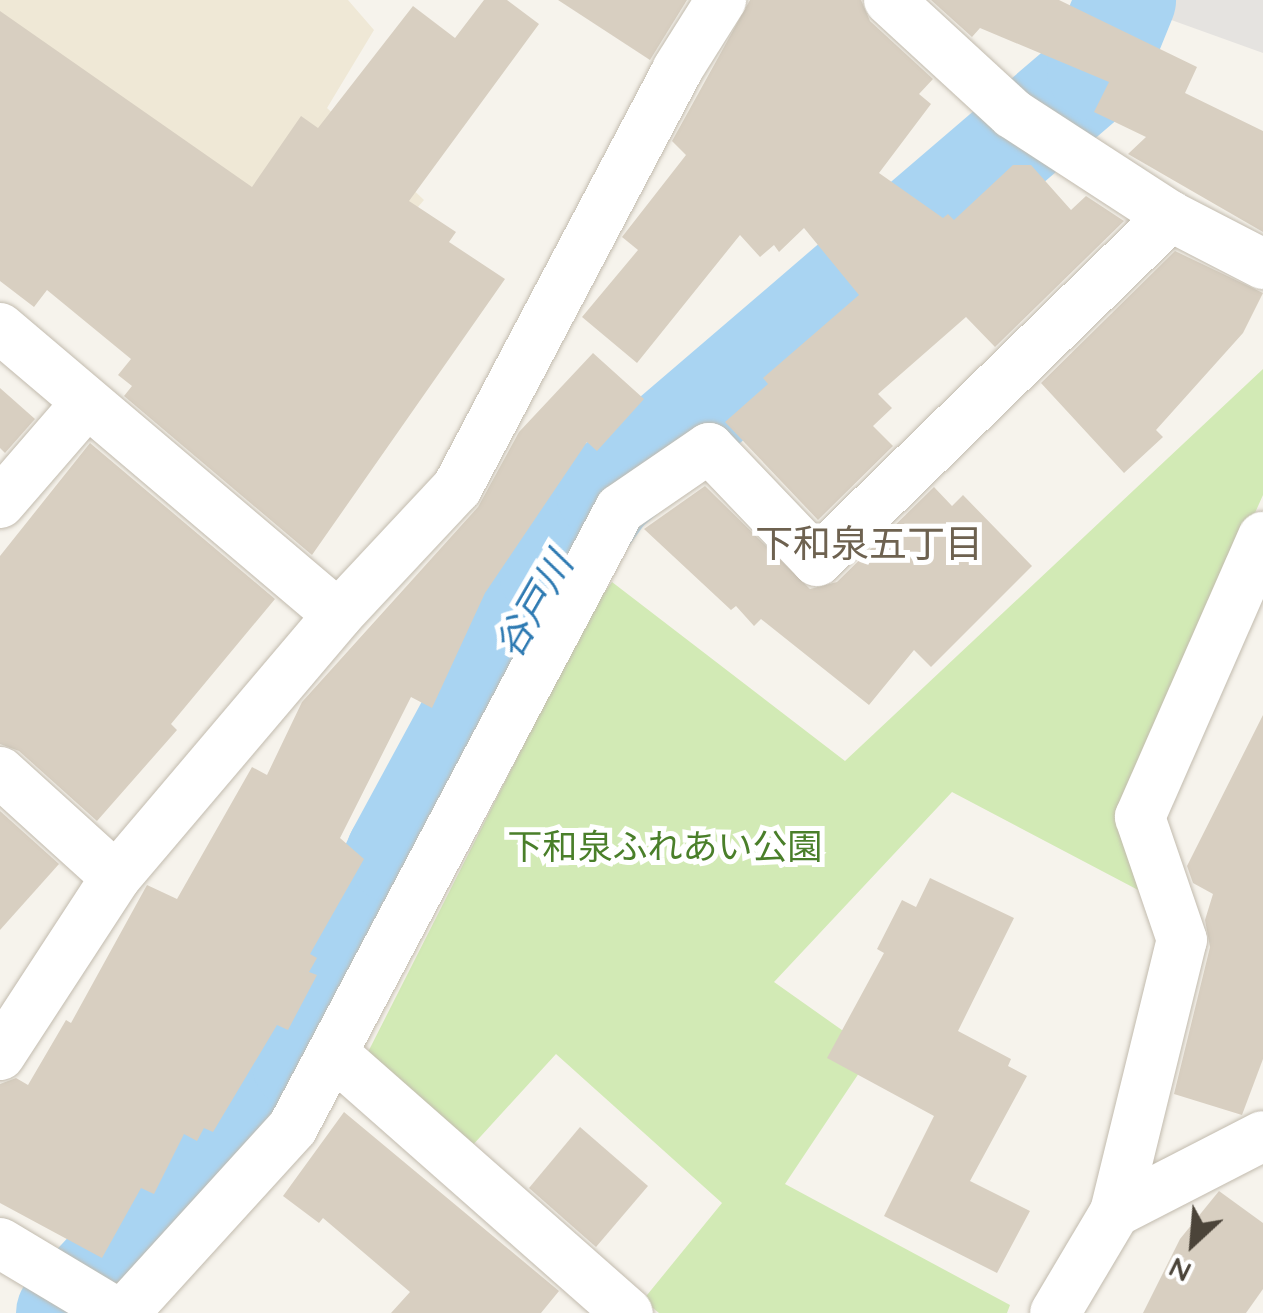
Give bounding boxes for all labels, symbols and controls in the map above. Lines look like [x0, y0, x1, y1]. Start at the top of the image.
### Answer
district label: 下和泉五丁目 [755, 521, 983, 567]
water label: 谷戸川 [486, 544, 582, 666]
park label: 下和泉ふれあい公園 [508, 825, 822, 867]
north arrow [1143, 1193, 1243, 1293]
text: N [1163, 1250, 1197, 1291]

